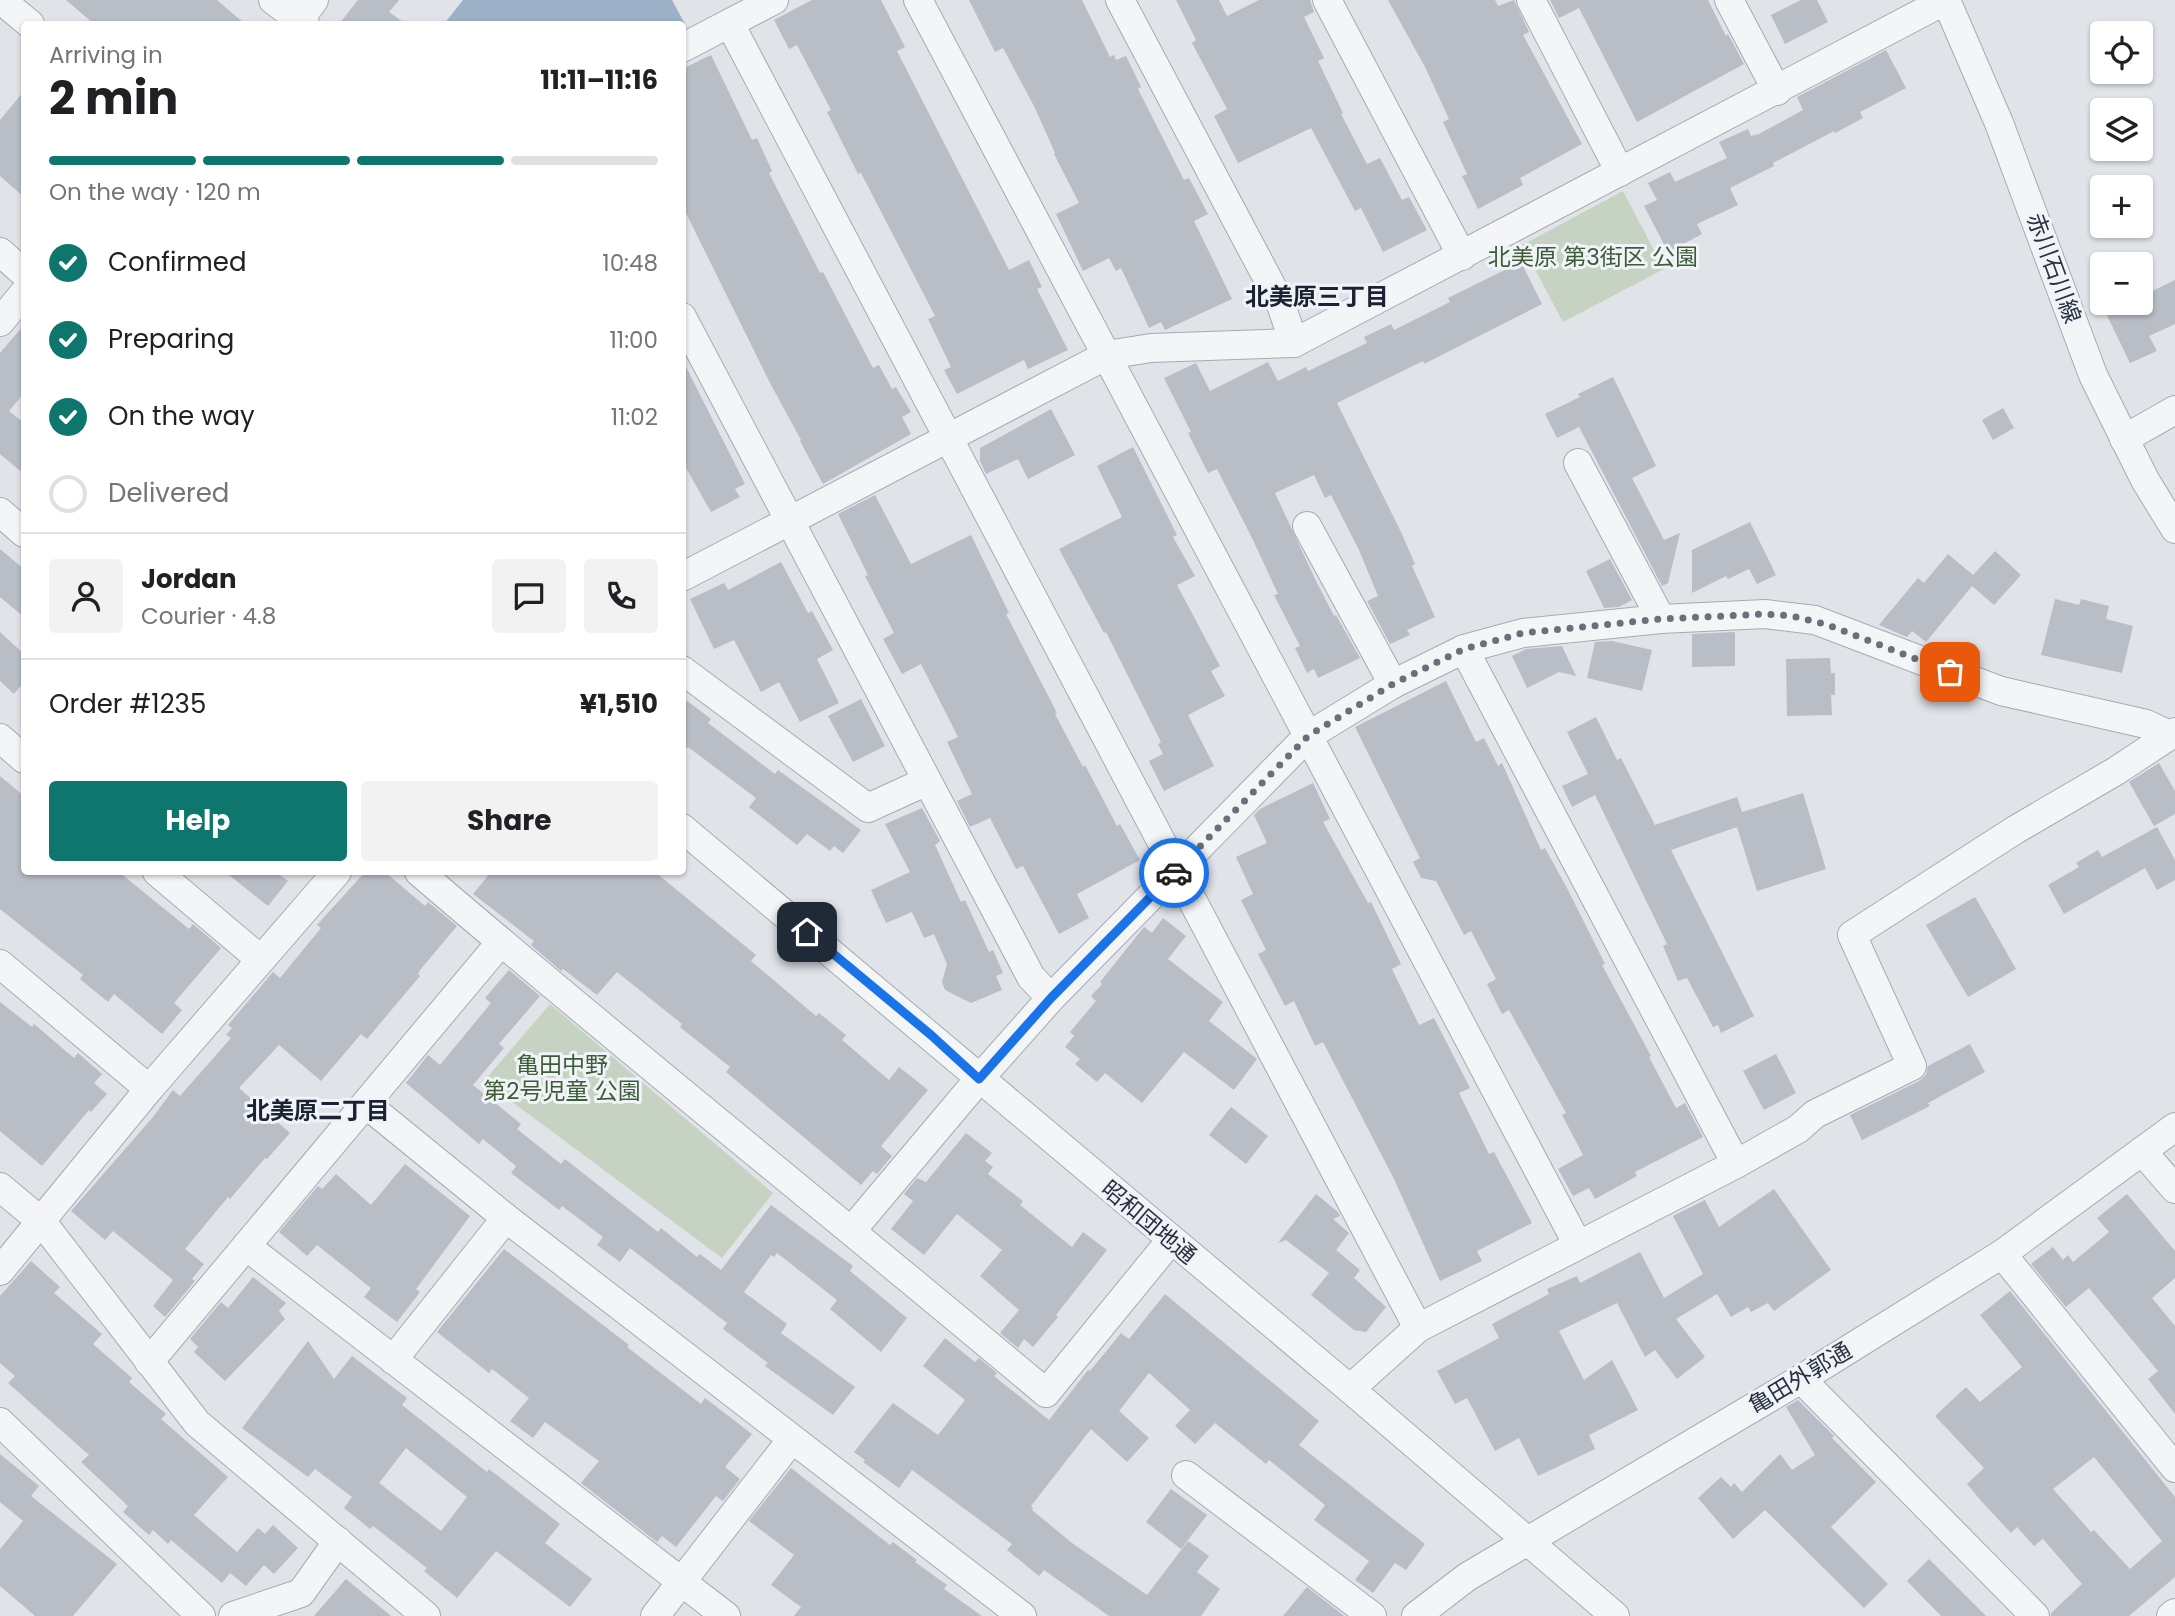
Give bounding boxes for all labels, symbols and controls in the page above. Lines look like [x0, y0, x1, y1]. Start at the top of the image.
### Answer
map controls [2090, 21, 2153, 315]
button: locate [2090, 21, 2153, 84]
text: Arriving in [49, 39, 163, 71]
text: 11:11–11:16 [540, 62, 658, 98]
text: 2 min [49, 66, 178, 130]
button: layers [2090, 98, 2153, 161]
button: + [2090, 175, 2153, 238]
text: On the way · 120 m [49, 176, 261, 208]
street label: 赤川石川線 [2019, 208, 2089, 328]
park label: 北美原 第3街区 公園 [1488, 241, 1698, 273]
icon: check [49, 244, 87, 282]
text: Confirmed [108, 244, 246, 280]
text: 10:48 [602, 247, 658, 279]
button: − [2090, 252, 2153, 315]
district label: 北美原三丁目 [1245, 280, 1389, 313]
icon: check [49, 321, 87, 359]
text: Preparing [108, 321, 234, 357]
text: 11:00 [609, 324, 658, 356]
icon: check [49, 398, 87, 436]
text: On the way [108, 398, 255, 434]
text: 11:02 [611, 401, 658, 433]
text: Delivered [108, 475, 229, 511]
button: person [49, 559, 123, 633]
button: chat [492, 559, 566, 633]
button: phone [584, 559, 658, 633]
text: Jordan [141, 561, 237, 597]
text: Courier · 4.8 [141, 600, 276, 632]
pin [1920, 642, 1980, 702]
icon: bag [1931, 653, 1969, 691]
text: Order #1235 [49, 686, 206, 722]
text: ¥1,510 [580, 686, 658, 722]
button: Help [49, 781, 347, 861]
button: Share [361, 781, 658, 861]
courier [1139, 838, 1209, 908]
icon: car [1155, 854, 1193, 892]
pin [777, 902, 837, 962]
icon: home [788, 913, 826, 951]
park label: 亀田中野 第2号児童 公園 [483, 1049, 641, 1107]
district label: 北美原二丁目 [246, 1094, 390, 1127]
street label: 昭和団地通 [1095, 1173, 1203, 1271]
street label: 亀田外郭通 [1742, 1335, 1858, 1421]

